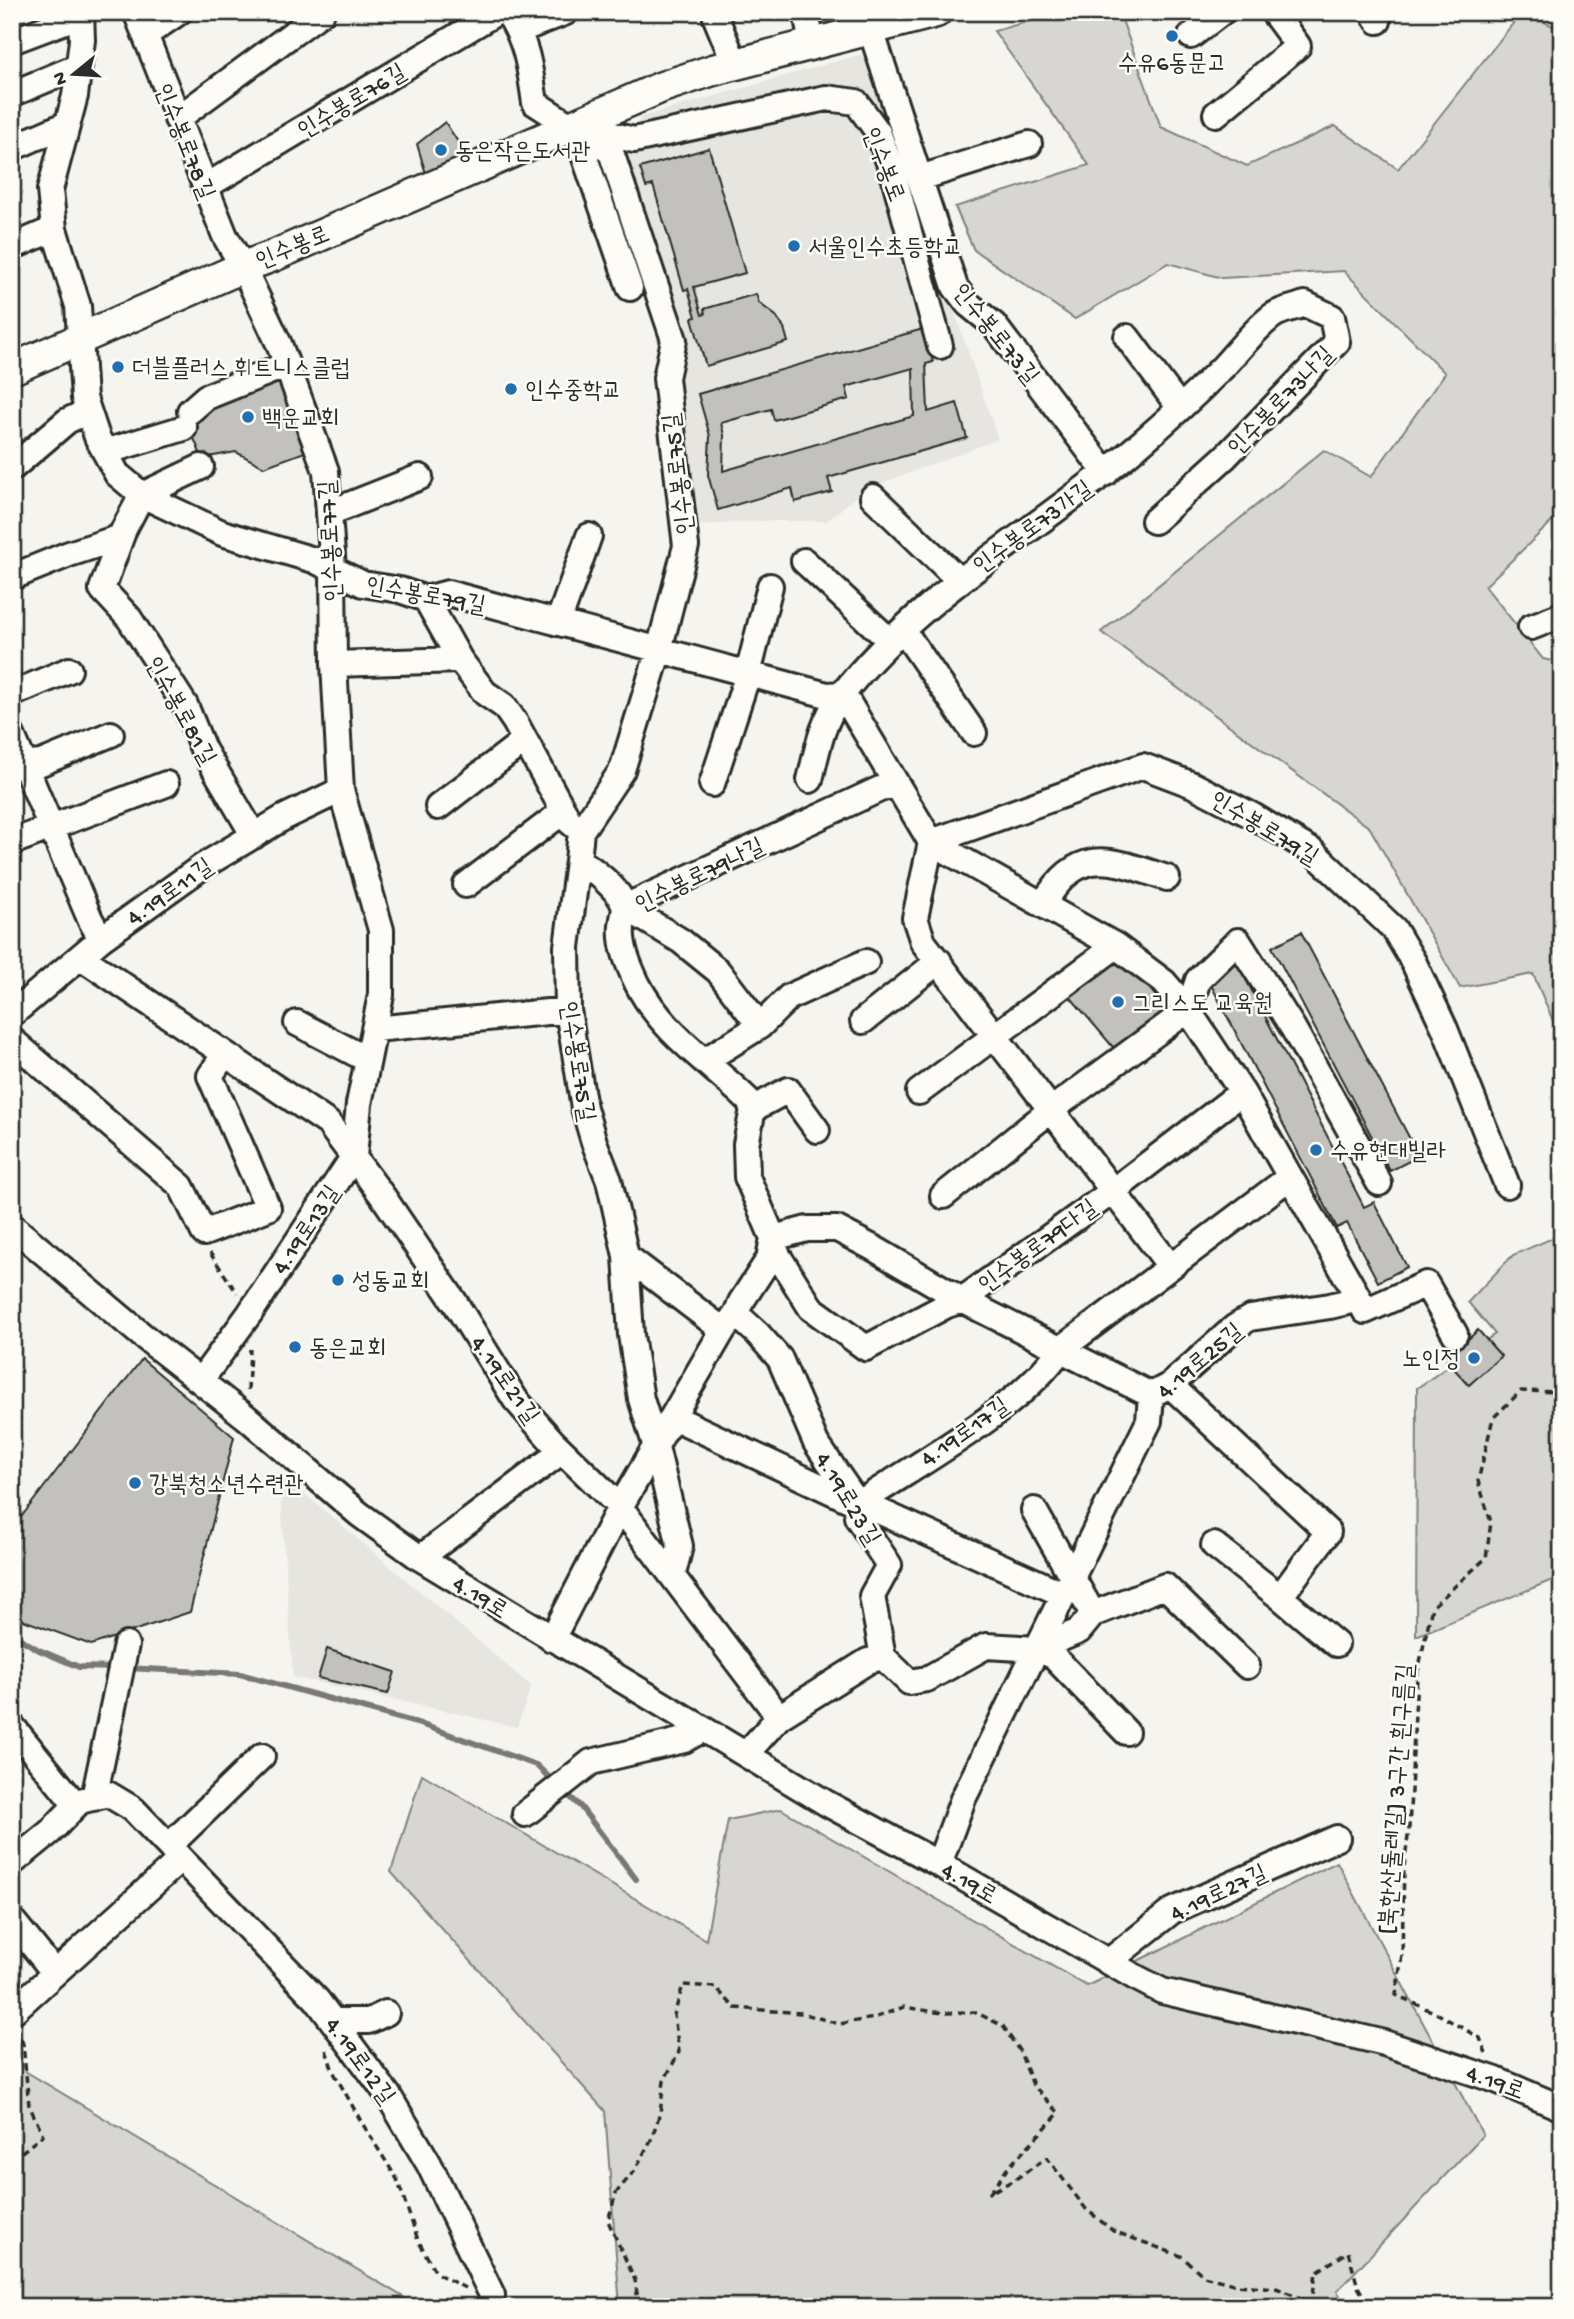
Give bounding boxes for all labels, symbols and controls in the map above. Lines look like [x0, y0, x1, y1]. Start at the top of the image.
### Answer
marker: 수유6동문고 [1164, 28, 1180, 44]
north arrow [38, 38, 108, 108]
place label: 수유6동문고 [1118, 51, 1226, 80]
street label: 인수봉로76길 [293, 59, 412, 147]
text: N [48, 69, 74, 88]
street label: 인수봉로78길 [146, 80, 219, 204]
street label: 인수봉로 [854, 124, 909, 207]
place label: 동은작은도서관 [455, 139, 590, 168]
marker: 동은작은도서관 [433, 142, 449, 158]
street label: 인수봉로 [252, 221, 335, 277]
place label: 서울인수초등학교 [808, 235, 963, 264]
marker: 서울인수초등학교 [786, 238, 802, 254]
street label: 인수봉로73길 [945, 279, 1044, 392]
street label: 인수봉로73나길 [1223, 342, 1342, 463]
place label: 더블플러스 휘트니스클럽 [132, 356, 350, 385]
marker: 더블플러스 휘트니스클럽 [110, 359, 126, 375]
place label: 인수중학교 [525, 378, 622, 407]
marker: 인수중학교 [503, 381, 519, 397]
place label: 백운교회 [262, 406, 339, 435]
marker: 백운교회 [240, 409, 256, 425]
street label: 인수봉로75길 [659, 411, 702, 536]
street label: 인수봉로73가길 [969, 476, 1100, 582]
street label: 인수봉로77길 [315, 479, 350, 602]
street label: 인수봉로79길 [363, 573, 488, 622]
street label: 인수봉로81길 [137, 652, 221, 771]
street label: 인수봉로79길 [1204, 786, 1323, 874]
street label: 인수봉로79나길 [631, 833, 770, 921]
street label: 4.19로11길 [122, 854, 220, 934]
place label: 그리스도 교육원 [1132, 991, 1273, 1020]
marker: 그리스도 교육원 [1110, 994, 1126, 1010]
street label: 인수봉로75길 [552, 999, 599, 1124]
place label: 수유현대빌라 [1330, 1139, 1446, 1168]
marker: 수유현대빌라 [1308, 1142, 1324, 1158]
street label: 4.19로13길 [268, 1181, 348, 1281]
street label: 인수봉로79다길 [974, 1195, 1104, 1301]
place label: 성동교회 [352, 1269, 429, 1298]
marker: 성동교회 [330, 1272, 346, 1288]
street label: 4.19로25길 [1152, 1318, 1250, 1407]
street label: 4.19로21길 [462, 1331, 544, 1431]
place label: 동은교회 [309, 1336, 386, 1365]
marker: 동은교회 [287, 1339, 303, 1355]
place label: 노인정 [1402, 1347, 1460, 1376]
marker: 노인정 [1466, 1350, 1482, 1366]
street label: 4.19로17길 [916, 1393, 1016, 1475]
street label: 4.19로23길 [807, 1448, 885, 1552]
place label: 강북청소년수련관 [149, 1472, 304, 1501]
marker: 강북청소년수련관 [127, 1475, 143, 1491]
street label: 4.19로 [446, 1571, 512, 1627]
street label: [북한산둘레길] 3구간 흰구름길 [1375, 1663, 1422, 1936]
street label: 4.19로 [935, 1857, 1001, 1913]
street label: 4.19로27길 [1166, 1860, 1273, 1930]
street label: 4.19로12길 [317, 2013, 399, 2111]
street label: 4.19로 [1462, 2060, 1528, 2108]

